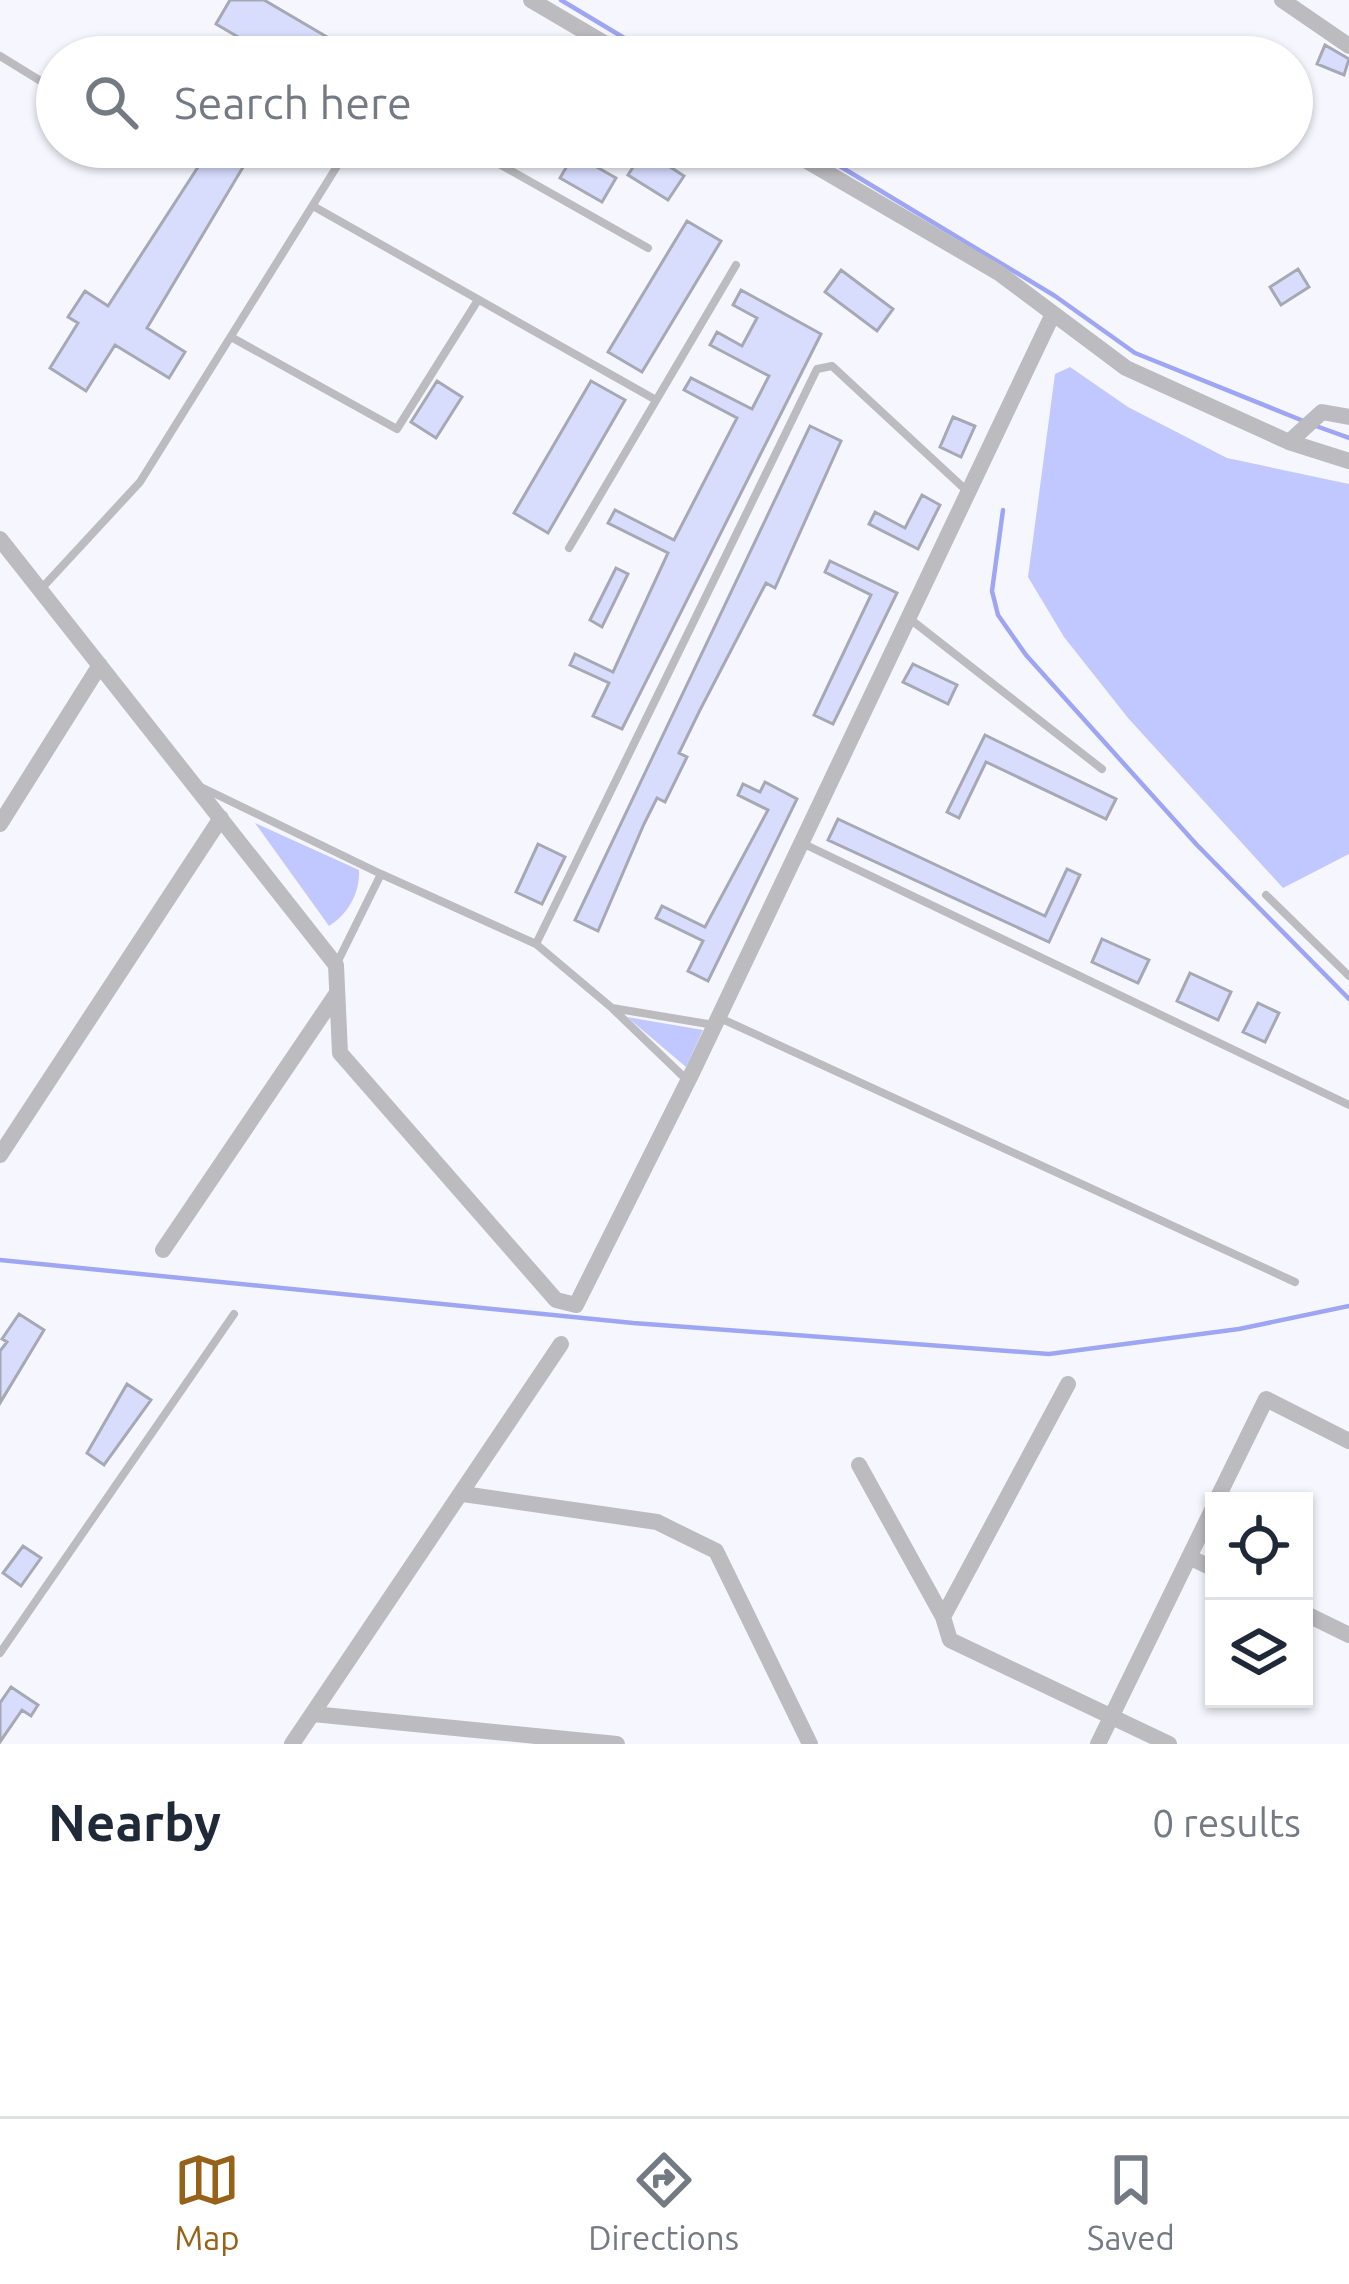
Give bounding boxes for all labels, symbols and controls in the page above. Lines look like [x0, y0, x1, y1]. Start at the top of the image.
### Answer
search box [36, 36, 1313, 168]
icon: search [78, 69, 144, 135]
text: Search here [174, 77, 412, 128]
map controls [1205, 1492, 1313, 1708]
button: locate [1205, 1492, 1313, 1600]
button: layers [1205, 1600, 1313, 1708]
text: Nearby [48, 1793, 221, 1851]
text: 0 results [1152, 1801, 1301, 1844]
tab: Map [174, 2147, 240, 2256]
tab: Directions [588, 2147, 739, 2256]
tab: Saved [1087, 2147, 1175, 2256]

